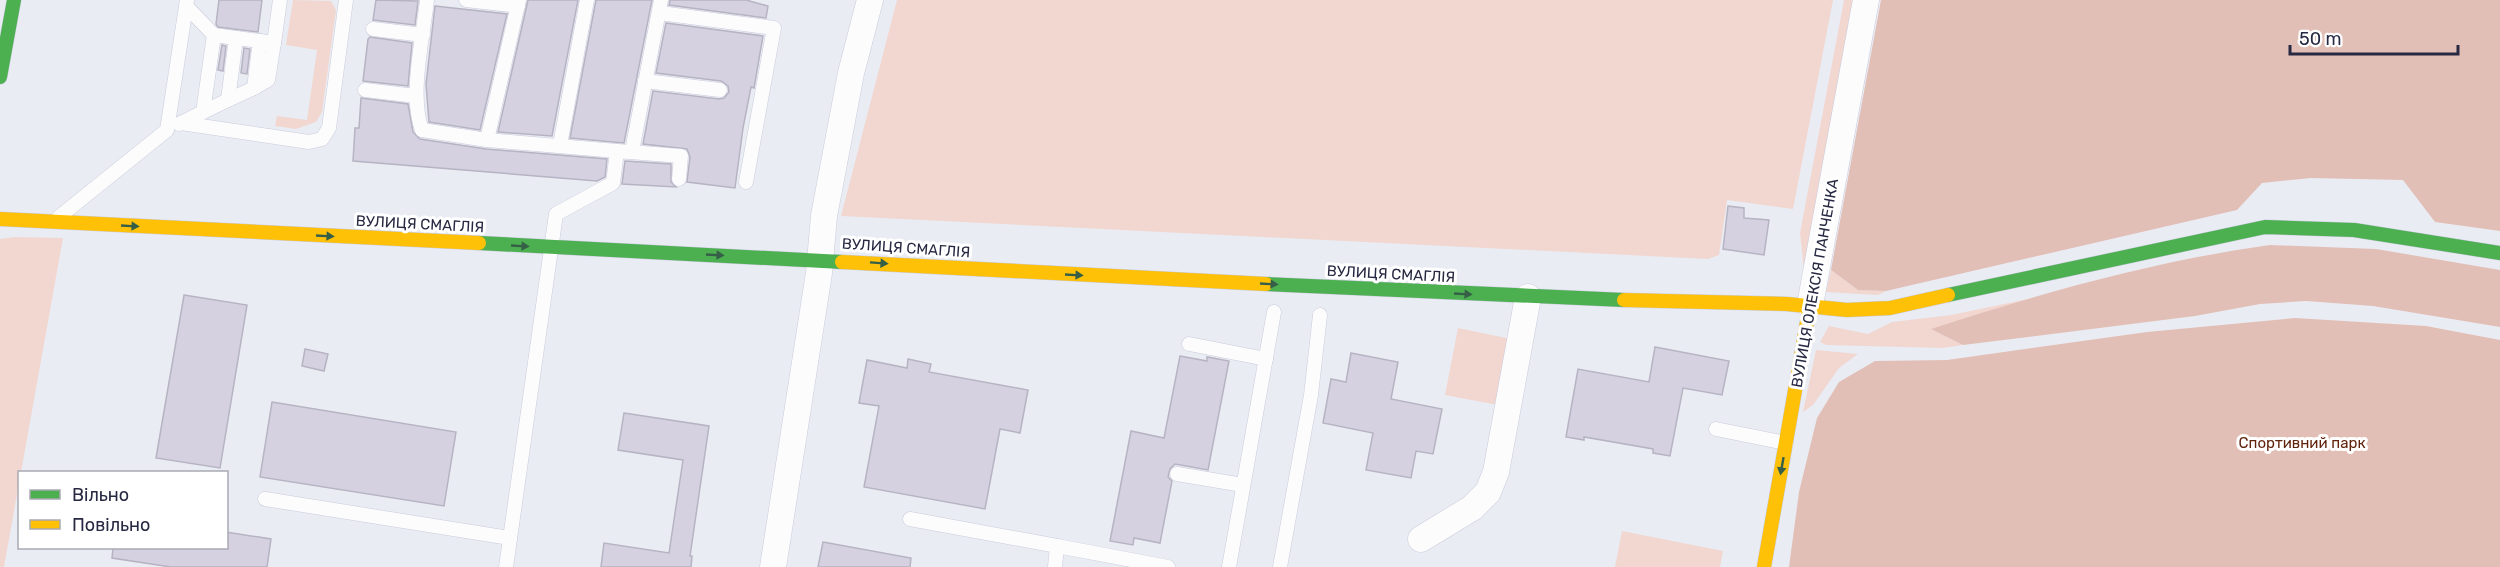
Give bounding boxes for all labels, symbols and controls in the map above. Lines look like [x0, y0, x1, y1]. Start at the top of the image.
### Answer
scale bar [2290, 18, 2458, 56]
text: 50 m [2299, 28, 2342, 50]
street label: ВУЛИЦЯ ОЛЕКСІЯ ПАНЧЕНКА [1788, 177, 1842, 389]
street label: ВУЛИЦЯ СМАГЛІЯ [355, 212, 485, 236]
one-way arrow [121, 222, 140, 231]
one-way arrow [315, 231, 334, 241]
street label: ВУЛИЦЯ СМАГЛІЯ [841, 235, 971, 261]
one-way arrow [510, 241, 529, 250]
one-way arrow [705, 250, 724, 259]
one-way arrow [870, 258, 889, 268]
street label: ВУЛИЦЯ СМАГЛІЯ [1326, 262, 1456, 286]
one-way arrow [1064, 270, 1083, 279]
one-way arrow [1259, 280, 1278, 289]
one-way arrow [1454, 289, 1473, 298]
park label: Спортивний парк [2239, 434, 2365, 452]
one-way arrow [1777, 457, 1786, 476]
legend [18, 471, 228, 549]
text: Вільно [72, 484, 129, 506]
text: Повільно [72, 514, 150, 536]

